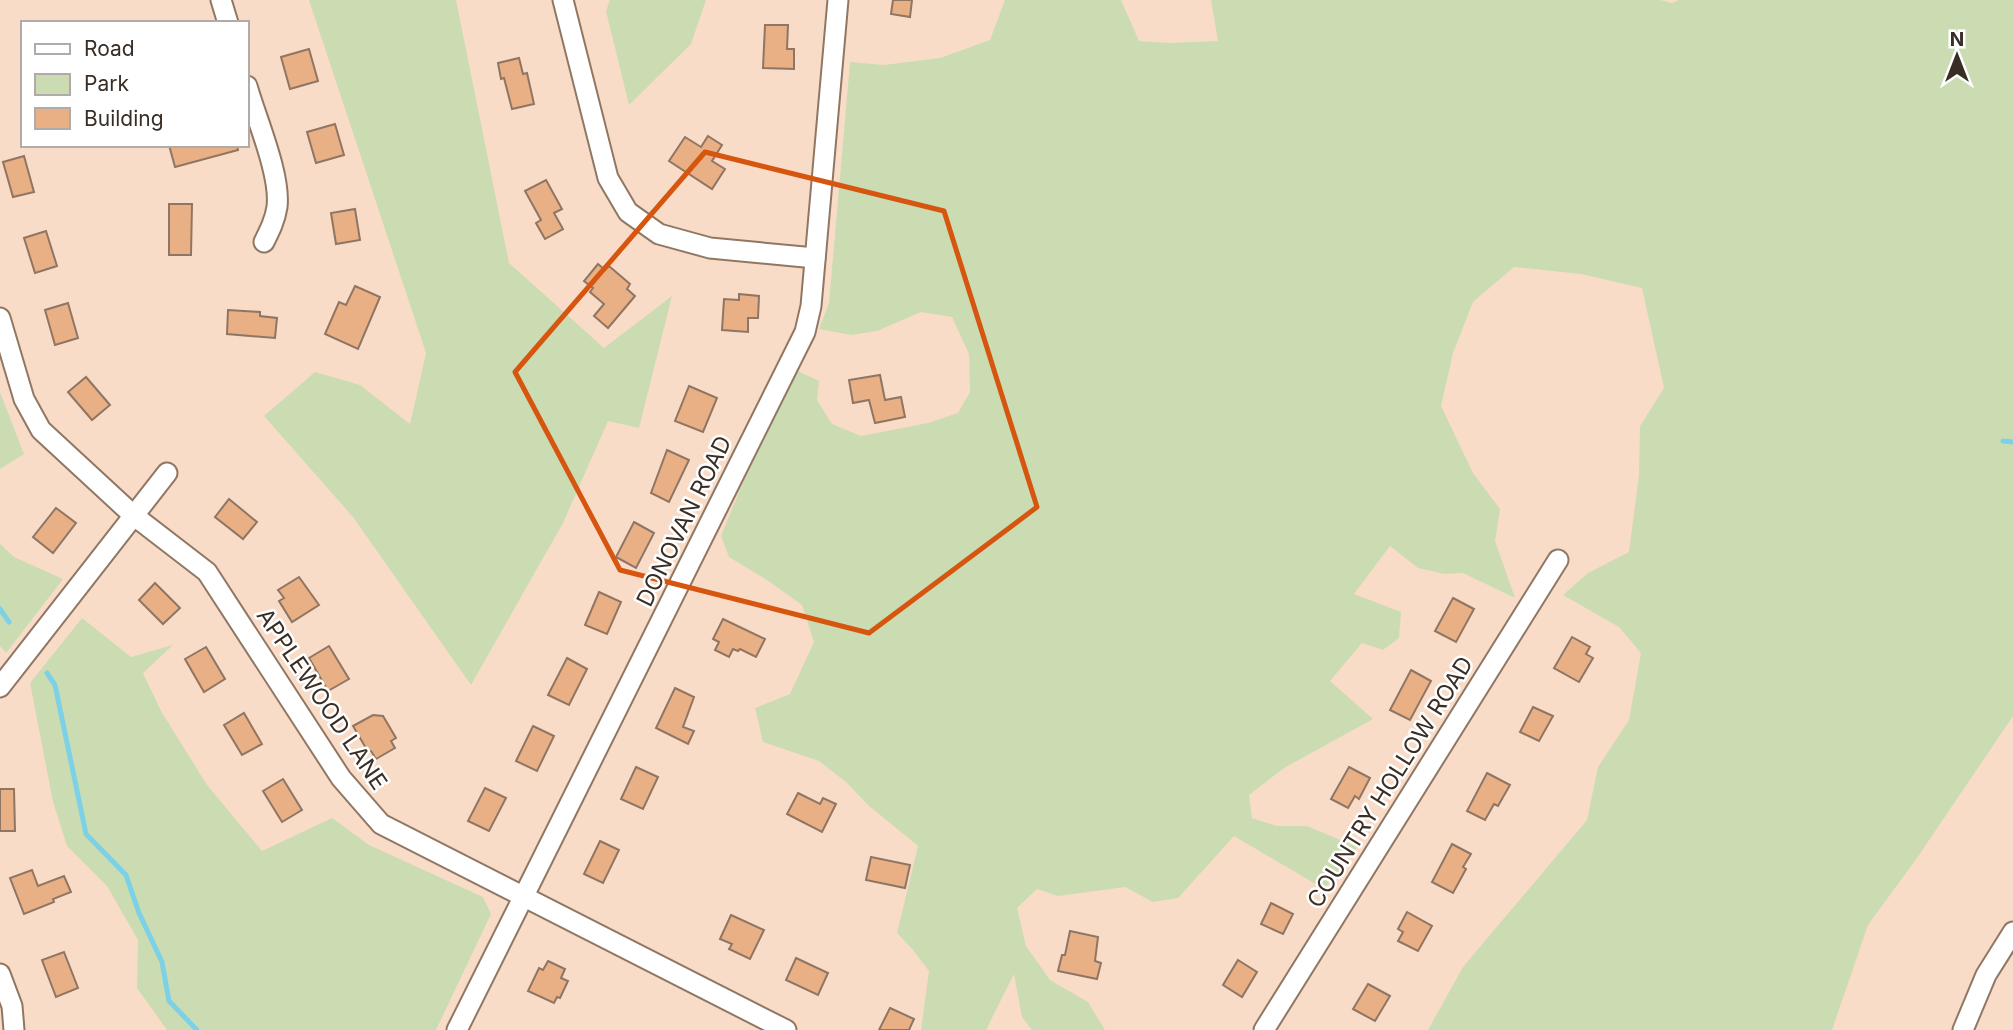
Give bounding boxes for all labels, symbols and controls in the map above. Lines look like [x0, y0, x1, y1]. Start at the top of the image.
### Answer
legend [21, 21, 248, 147]
north arrow [1922, 21, 1992, 91]
text: N [1950, 28, 1964, 51]
text: Road [84, 36, 135, 61]
text: Park [84, 71, 129, 96]
text: Building [84, 106, 164, 131]
street label: DONOVAN ROAD [631, 431, 737, 611]
street label: APPLEWOOD LANE [251, 603, 393, 795]
street label: COUNTRY HOLLOW ROAD [1301, 651, 1479, 913]

